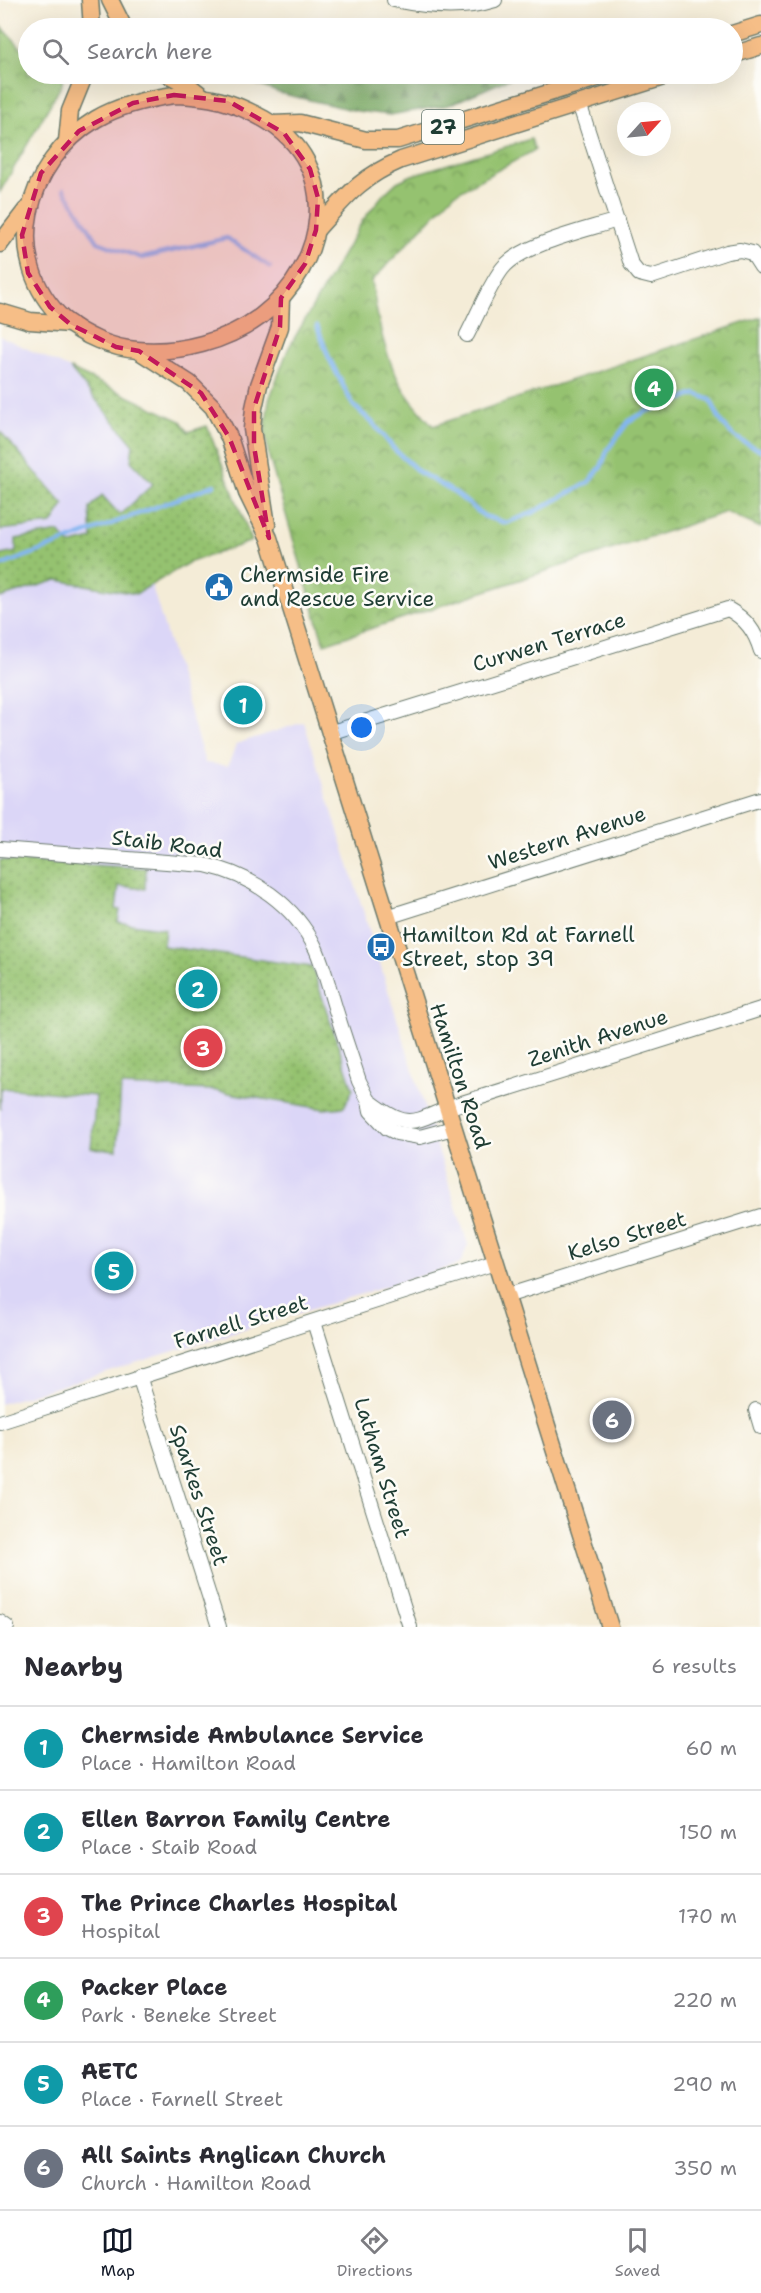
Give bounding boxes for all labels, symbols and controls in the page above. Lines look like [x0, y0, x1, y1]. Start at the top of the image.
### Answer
search box [18, 18, 743, 84]
icon: search [39, 35, 72, 68]
text: Search here [87, 37, 213, 66]
north arrow [617, 102, 671, 156]
road number: 27 [422, 110, 464, 144]
pin: 4 [634, 366, 674, 410]
place label: Chermside Fire and Rescue Service [240, 561, 435, 613]
public building icon: Chermside Fire and Rescue Service [203, 571, 235, 603]
street label: Curwen Terrace [469, 605, 629, 679]
pin: 1 [224, 682, 262, 728]
your location [347, 713, 376, 742]
street label: Western Avenue [485, 799, 649, 877]
street label: Staib Road [110, 823, 224, 865]
place label: Hamilton Rd at Farnell Street, stop 39 [402, 921, 635, 973]
bus stop icon: Hamilton Rd at Farnell Street, stop 39 [365, 931, 397, 963]
pin: 2 [178, 966, 218, 1012]
street label: Hamilton Road [423, 999, 497, 1153]
street label: Zenith Avenue [525, 1002, 671, 1074]
pin: 3 [184, 1026, 222, 1070]
street label: Kelso Street [564, 1205, 690, 1267]
pin: 5 [94, 1248, 134, 1294]
street label: Farnell Street [171, 1288, 311, 1356]
street label: Latham Street [347, 1394, 417, 1542]
pin: 6 [592, 1398, 632, 1442]
street label: Sparkes Street [163, 1421, 235, 1569]
text: Nearby [24, 1649, 123, 1684]
text: 6 results [651, 1653, 737, 1679]
text: Chermside Ambulance Service [81, 1721, 424, 1750]
text: 1 [39, 1735, 48, 1761]
text: 60 m [685, 1735, 737, 1761]
text: Place · Hamilton Road [81, 1750, 296, 1776]
text: Ellen Barron Family Centre [81, 1805, 391, 1834]
text: 2 [37, 1819, 51, 1845]
text: 150 m [679, 1819, 737, 1845]
text: Place · Staib Road [81, 1834, 257, 1860]
text: The Prince Charles Hospital [81, 1889, 397, 1918]
text: 3 [37, 1903, 51, 1929]
text: 170 m [678, 1903, 737, 1929]
text: Hospital [81, 1918, 160, 1944]
text: Packer Place [81, 1973, 228, 2002]
text: 4 [37, 1987, 51, 2013]
text: 220 m [673, 1987, 737, 2013]
text: Park · Beneke Street [81, 2002, 277, 2028]
text: AETC [81, 2057, 138, 2086]
text: 5 [37, 2071, 50, 2097]
text: 290 m [672, 2071, 737, 2097]
text: Place · Farnell Street [81, 2086, 283, 2112]
text: All Saints Anglican Church [81, 2141, 386, 2170]
text: 6 [37, 2155, 51, 2181]
text: 350 m [673, 2155, 737, 2181]
text: Church · Hamilton Road [81, 2170, 311, 2196]
tab: Map [101, 2224, 135, 2281]
tab: Directions [337, 2224, 413, 2281]
tab: Saved [615, 2224, 660, 2281]

